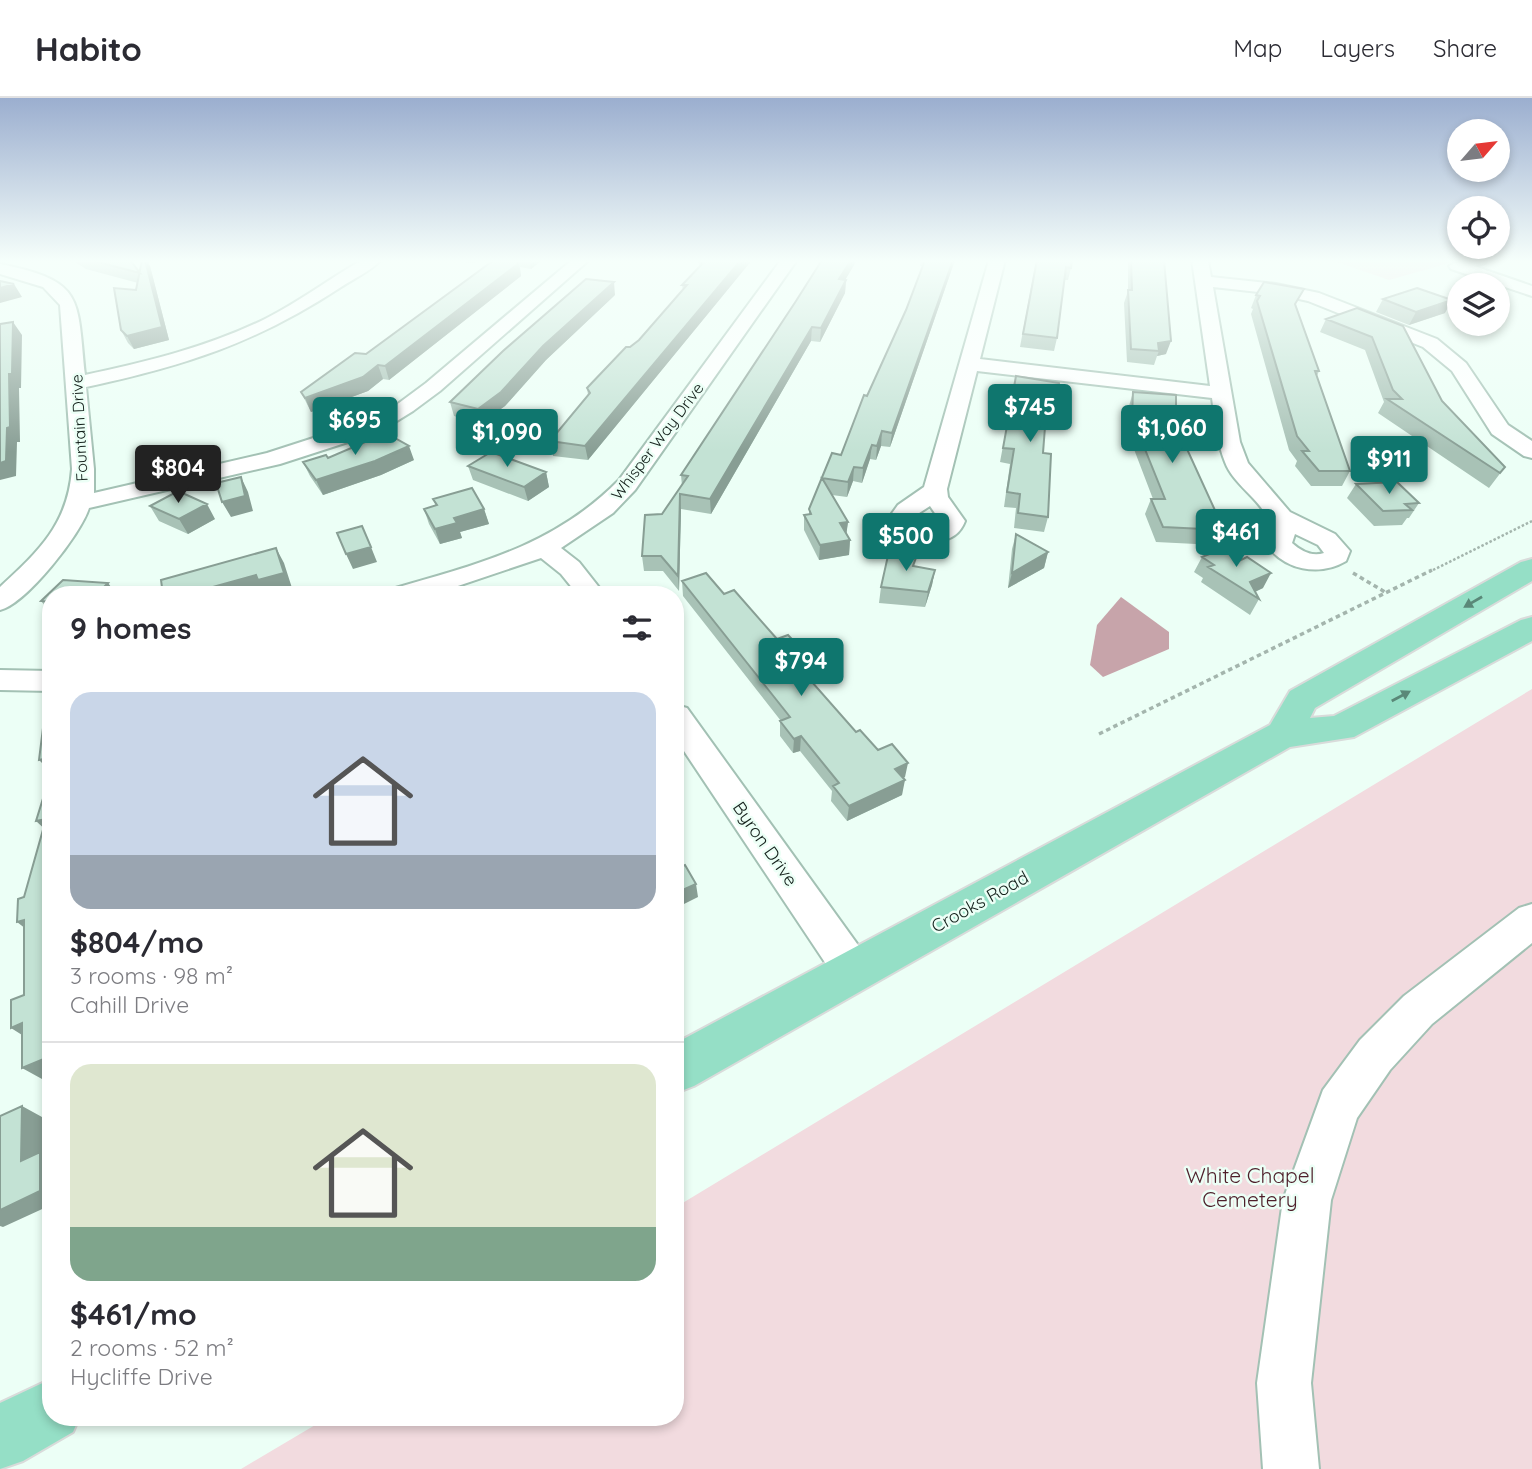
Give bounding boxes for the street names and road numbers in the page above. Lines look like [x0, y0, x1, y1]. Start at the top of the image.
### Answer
street label: Fountain Drive [66, 374, 92, 482]
street label: Whisper Way Drive [606, 378, 708, 504]
street label: Byron Drive [728, 797, 803, 890]
street label: Crooks Road [927, 865, 1032, 938]

